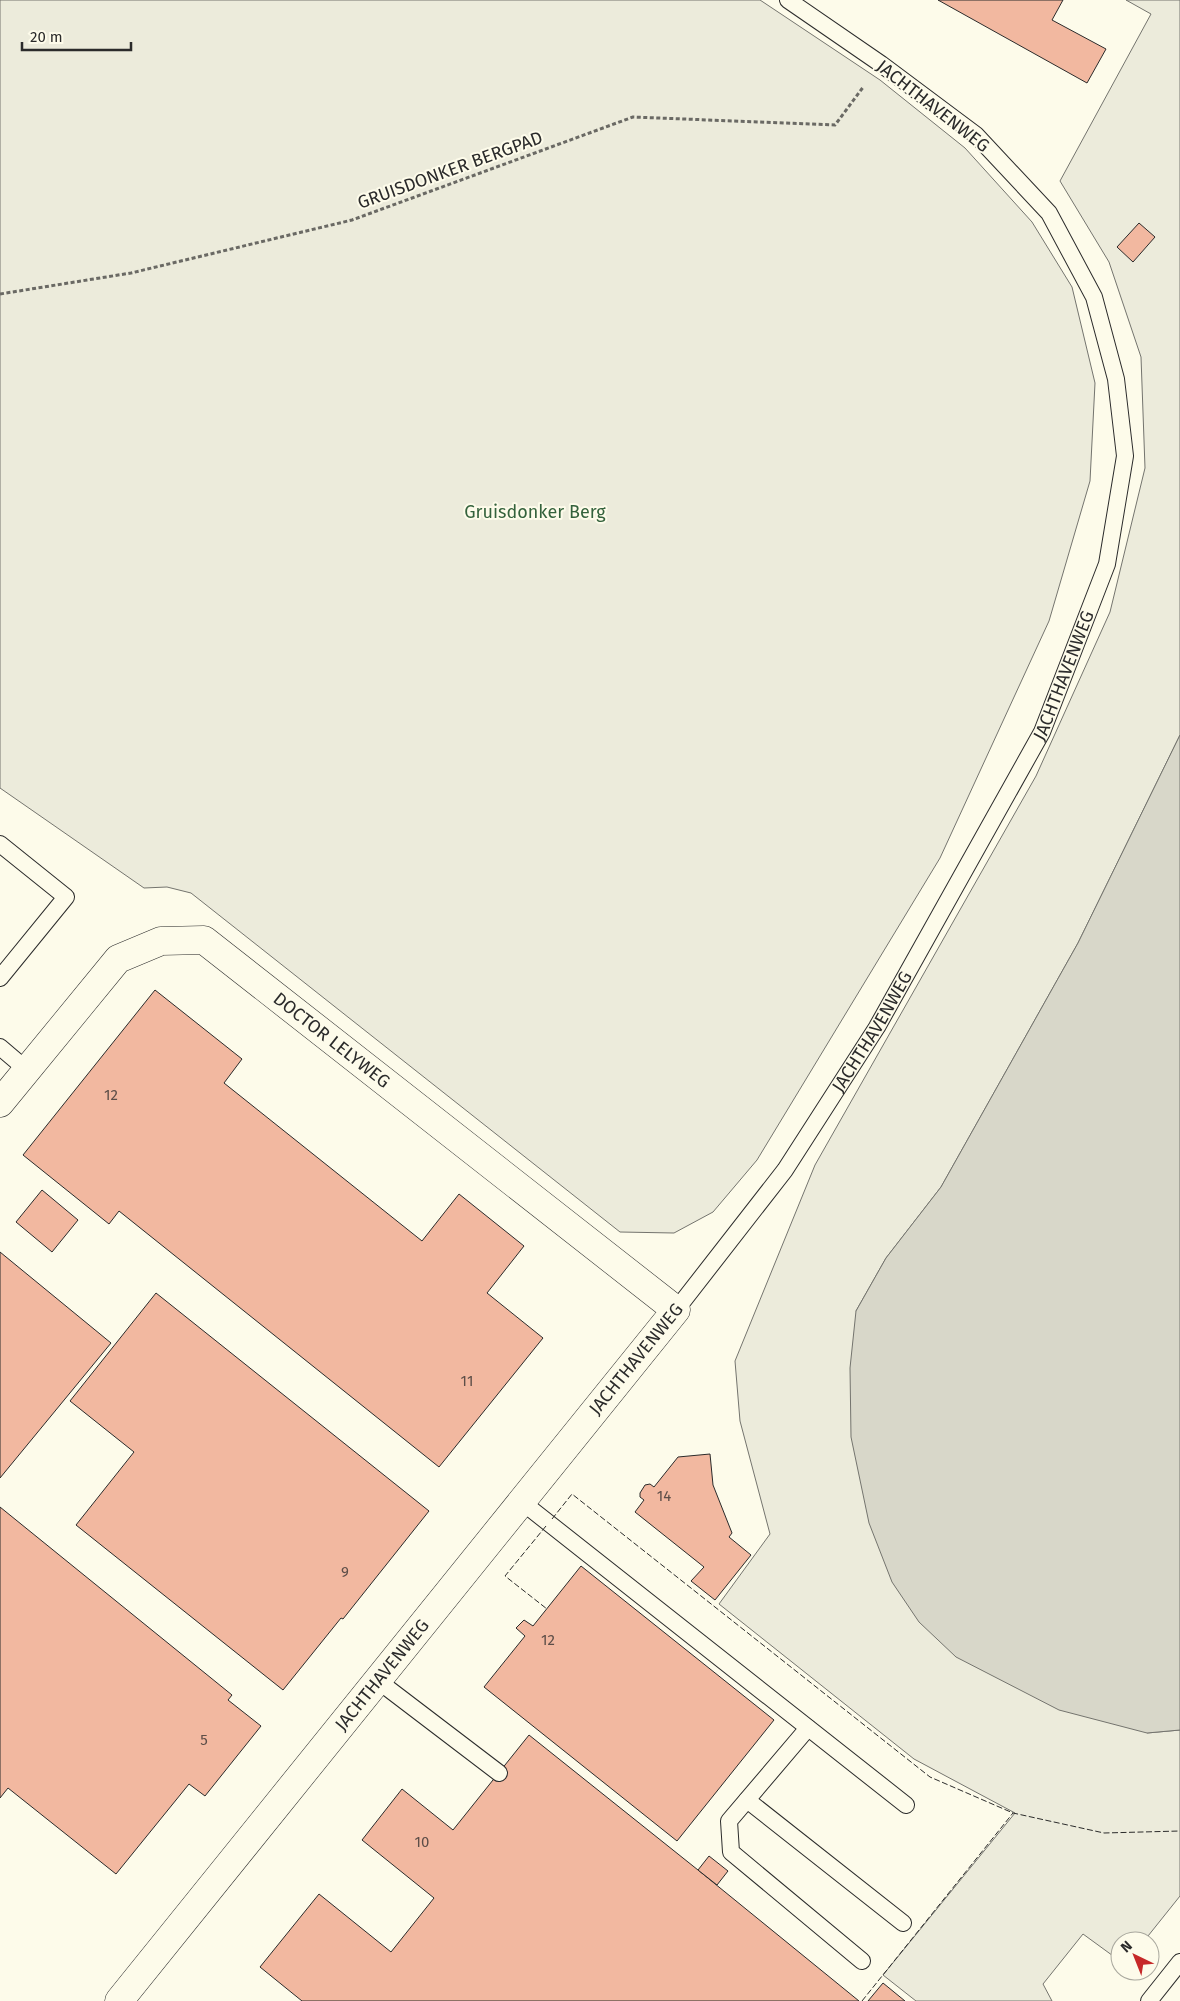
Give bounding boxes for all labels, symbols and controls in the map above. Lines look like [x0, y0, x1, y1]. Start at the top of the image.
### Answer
scale bar [22, 20, 131, 52]
text: 20 m [30, 28, 63, 46]
street label: JACHTHAVENWEG [872, 55, 994, 157]
street label: GRUISDONKER BERGPAD [354, 126, 546, 214]
park label: Gruisdonker Berg [464, 501, 606, 523]
street label: JACHTHAVENWEG [1028, 608, 1099, 744]
street label: JACHTHAVENWEG [827, 967, 917, 1096]
street label: DOCTOR LELYWEG [269, 988, 394, 1093]
house number: 12 [104, 1086, 118, 1104]
street label: JACHTHAVENWEG [584, 1299, 688, 1419]
house number: 11 [461, 1372, 473, 1390]
house number: 14 [657, 1487, 671, 1505]
house number: 9 [341, 1563, 349, 1581]
street label: JACHTHAVENWEG [330, 1615, 434, 1735]
house number: 12 [541, 1631, 555, 1649]
house number: 5 [200, 1731, 208, 1749]
house number: 10 [415, 1833, 429, 1851]
north arrow [1110, 1931, 1160, 1981]
text: N [1117, 1937, 1136, 1956]

